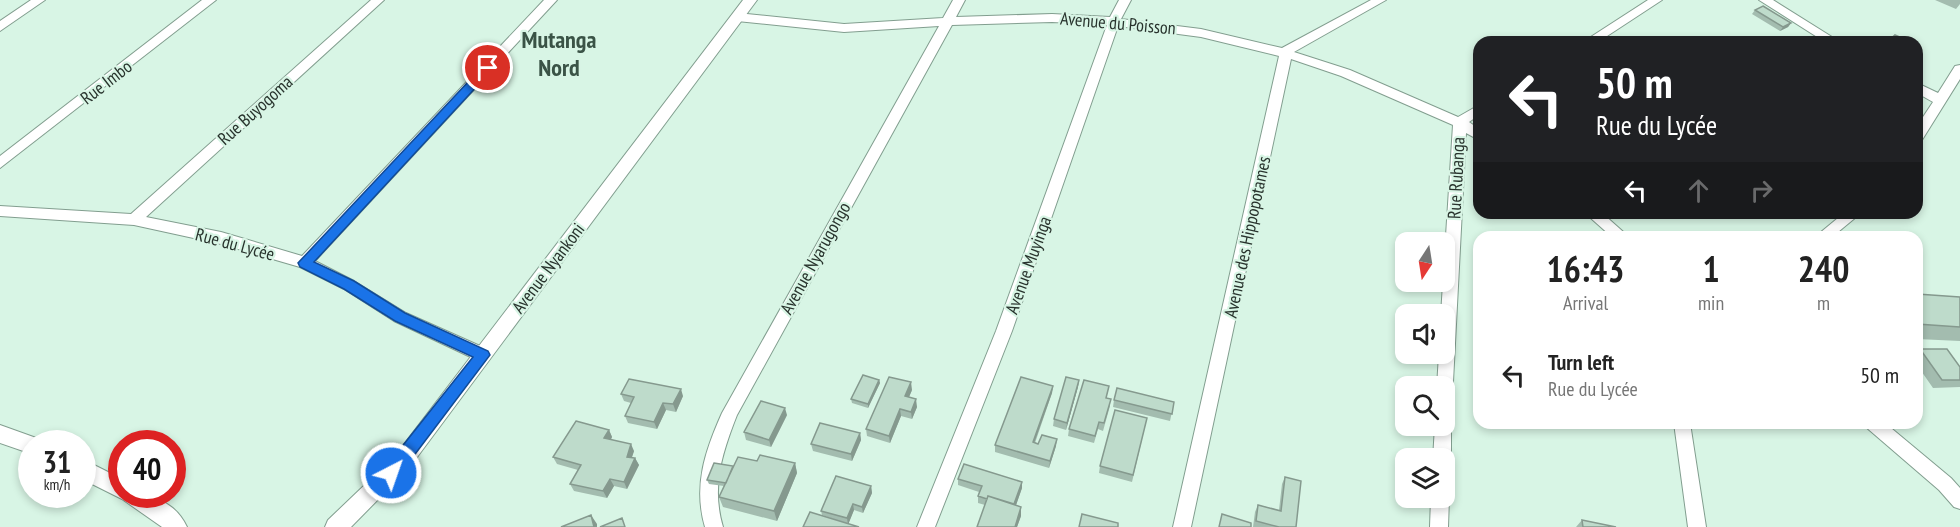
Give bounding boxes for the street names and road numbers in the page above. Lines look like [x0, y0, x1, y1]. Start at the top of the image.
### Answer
street label: Avenue du Poisson [1059, 6, 1177, 40]
street label: Rue Imbo [76, 55, 137, 109]
street label: Rue Buyogoma [213, 70, 297, 150]
street label: Rue Rubanga [1442, 136, 1470, 220]
street label: Avenue des Hippopotames [1219, 154, 1275, 320]
street label: Avenue Nyarugongo [775, 198, 855, 318]
street label: Avenue Muyinga [1000, 213, 1056, 317]
street label: Avenue Nyankoni [507, 218, 589, 318]
street label: Rue du Lycée [193, 222, 277, 266]

